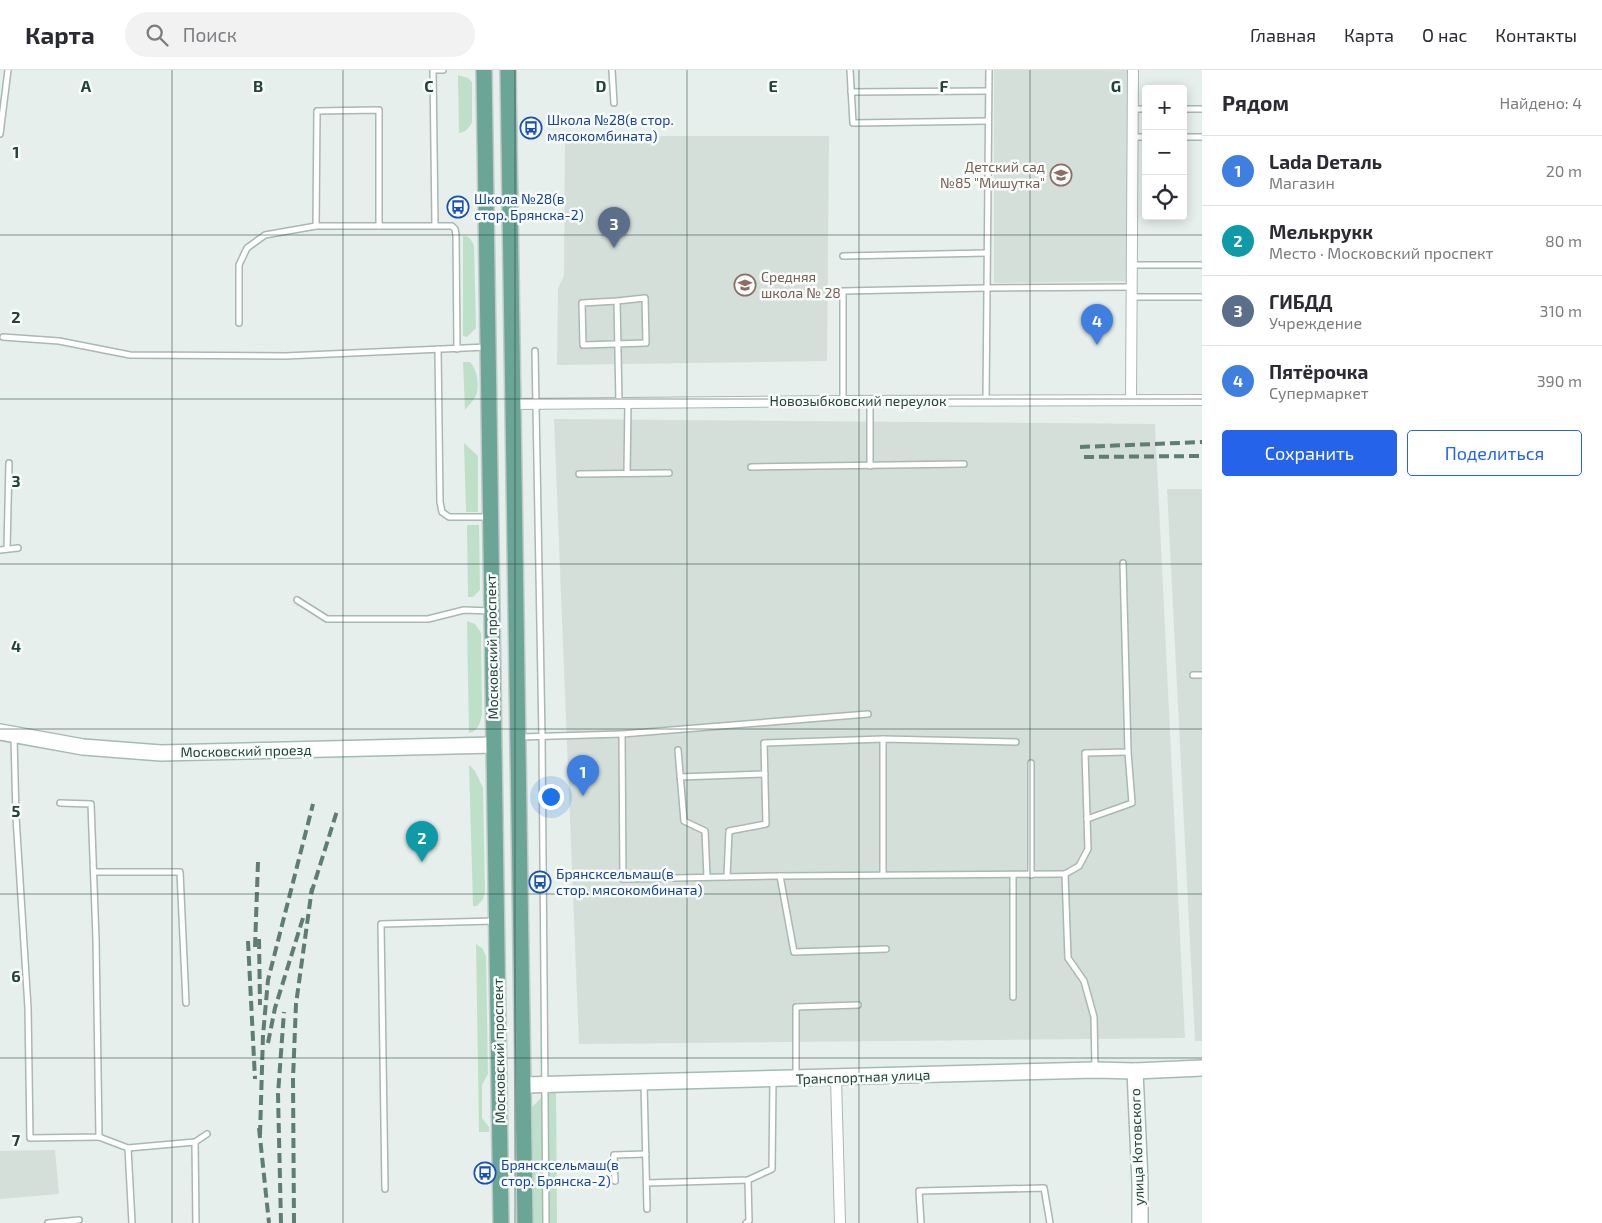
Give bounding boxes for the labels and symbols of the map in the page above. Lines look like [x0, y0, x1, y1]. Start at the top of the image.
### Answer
text: A [81, 76, 92, 95]
text: B [253, 76, 263, 95]
text: C [424, 76, 434, 95]
text: D [596, 76, 607, 95]
text: E [768, 76, 778, 95]
text: F [940, 76, 949, 95]
text: G [1111, 76, 1121, 95]
place label: Школа №28(в стор. мясокомбината) [547, 111, 674, 144]
bus stop icon: Школа №28(в стор. мясокомбината) [519, 116, 543, 140]
text: 1 [13, 142, 19, 161]
place label: Детский сад №85 "Мишутка" [940, 158, 1045, 191]
school or university icon: Детский сад №85 "Мишутка" [1049, 163, 1073, 187]
place label: Школа №28(в стор. Брянска-2) [474, 190, 584, 223]
bus stop icon: Школа №28(в стор. Брянска-2) [446, 195, 470, 219]
pin: 3 [598, 207, 630, 248]
place label: Средняя школа № 28 [761, 268, 841, 301]
school or university icon: Средняя школа № 28 [733, 273, 757, 297]
pin: 4 [1081, 304, 1113, 345]
text: 2 [11, 307, 21, 326]
street label: Новозыбковский переулок [770, 392, 947, 409]
text: 3 [11, 471, 21, 490]
street label: Московский проспект [482, 574, 501, 720]
text: 4 [11, 636, 21, 655]
street label: Московский проезд [180, 741, 312, 760]
pin: 1 [567, 755, 599, 796]
your location [538, 784, 564, 810]
text: 5 [12, 801, 21, 820]
pin: 2 [406, 821, 438, 862]
place label: Брянсксельмаш(в стор. мясокомбината) [556, 865, 703, 898]
bus stop icon: Брянсксельмаш(в стор. мясокомбината) [528, 870, 552, 894]
text: 6 [11, 966, 21, 985]
street label: Московский проспект [489, 978, 508, 1124]
street label: Транспортная улица [795, 1066, 931, 1087]
street label: улица Котовского [1126, 1088, 1147, 1206]
text: 7 [12, 1130, 21, 1149]
place label: Брянсксельмаш(в стор. Брянска-2) [501, 1156, 619, 1189]
bus stop icon: Брянсксельмаш(в стор. Брянска-2) [473, 1161, 497, 1185]

